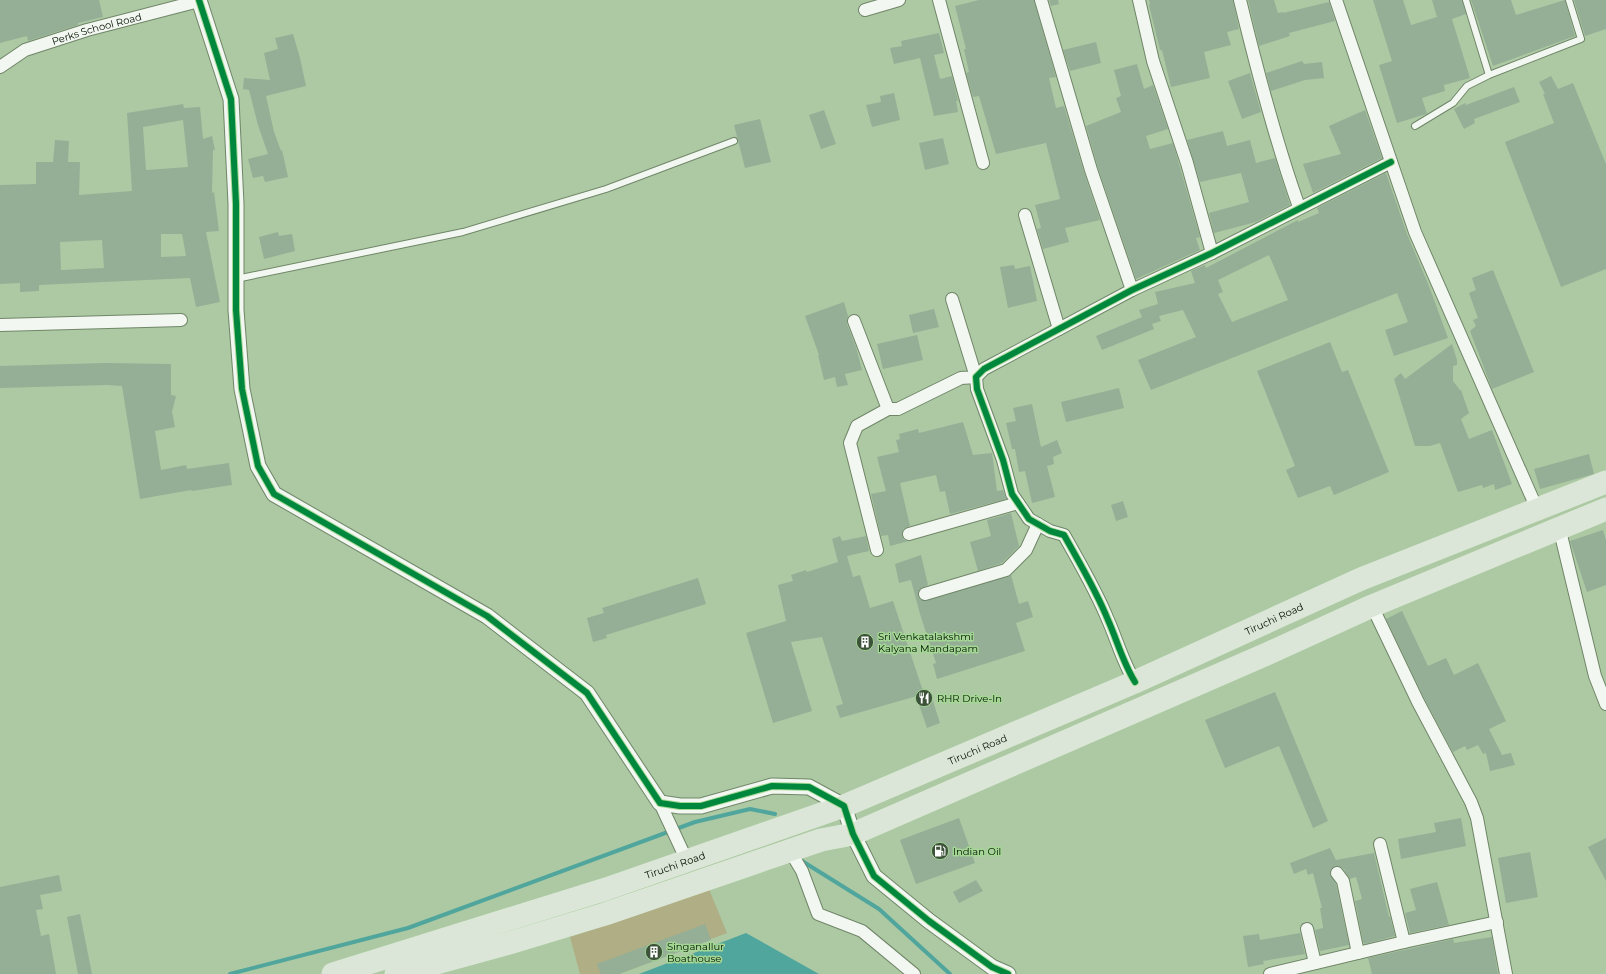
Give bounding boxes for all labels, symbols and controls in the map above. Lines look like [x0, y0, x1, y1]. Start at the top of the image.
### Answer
street label: Perks School Road [50, 10, 143, 47]
street label: Tiruchi Road [1243, 600, 1305, 638]
place label: Sri Venkatalakshmi Kalyana Mandapam [878, 630, 978, 655]
building icon: Sri Venkatalakshmi Kalyana Mandapam [855, 632, 875, 652]
restaurant icon: RHR Drive-In [914, 688, 934, 708]
place label: RHR Drive-In [937, 692, 1002, 705]
street label: Tiruchi Road [946, 731, 1009, 767]
fuel station icon: Indian Oil [930, 841, 950, 861]
place label: Indian Oil [953, 845, 1001, 858]
street label: Tiruchi Road [643, 848, 707, 881]
place label: Singanallur Boathouse [667, 940, 724, 965]
building icon: Singanallur Boathouse [644, 942, 664, 962]

